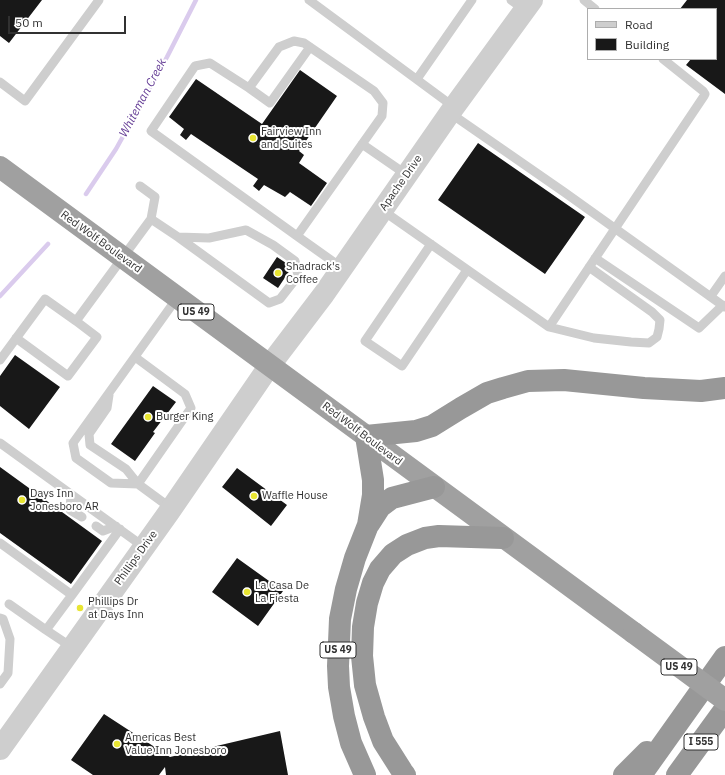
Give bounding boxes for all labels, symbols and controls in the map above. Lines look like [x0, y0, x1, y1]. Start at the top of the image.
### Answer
scale bar [10, 8, 128, 34]
legend [587, 8, 717, 60]
text: 50 m [15, 15, 43, 30]
text: Road [625, 17, 653, 32]
text: Building [625, 37, 669, 52]
water label: Whiteman Creek [116, 56, 170, 140]
place label: Fairview Inn and Suites [261, 125, 322, 151]
marker: Fairview Inn and Suites [248, 133, 258, 143]
street label: Apache Drive [377, 152, 425, 214]
street label: Red Wolf Boulevard [58, 208, 144, 276]
place label: Shadrack's Coffee [286, 260, 340, 286]
marker: Shadrack's Coffee [273, 268, 283, 278]
road number: US 49 [178, 304, 214, 320]
street label: Red Wolf Boulevard [319, 400, 405, 468]
place label: Burger King [156, 410, 213, 424]
marker: Burger King [143, 412, 153, 422]
place label: Days Inn Jonesboro AR [30, 487, 99, 513]
place label: Waffle House [262, 489, 328, 503]
marker: Waffle House [249, 491, 259, 501]
marker: Days Inn Jonesboro AR [17, 495, 27, 505]
street label: Phillips Drive [112, 528, 160, 588]
place label: La Casa De La Fiesta [255, 579, 309, 605]
marker: La Casa De La Fiesta [242, 587, 252, 597]
place label: Phillips Dr at Days Inn [88, 595, 144, 621]
marker: Phillips Dr at Days Inn [75, 603, 85, 613]
road number: US 49 [320, 642, 356, 658]
road number: US 49 [661, 659, 697, 675]
place label: Americas Best Value Inn Jonesboro [125, 731, 227, 757]
road number: I 555 [684, 734, 718, 750]
marker: Americas Best Value Inn Jonesboro [112, 739, 122, 749]

